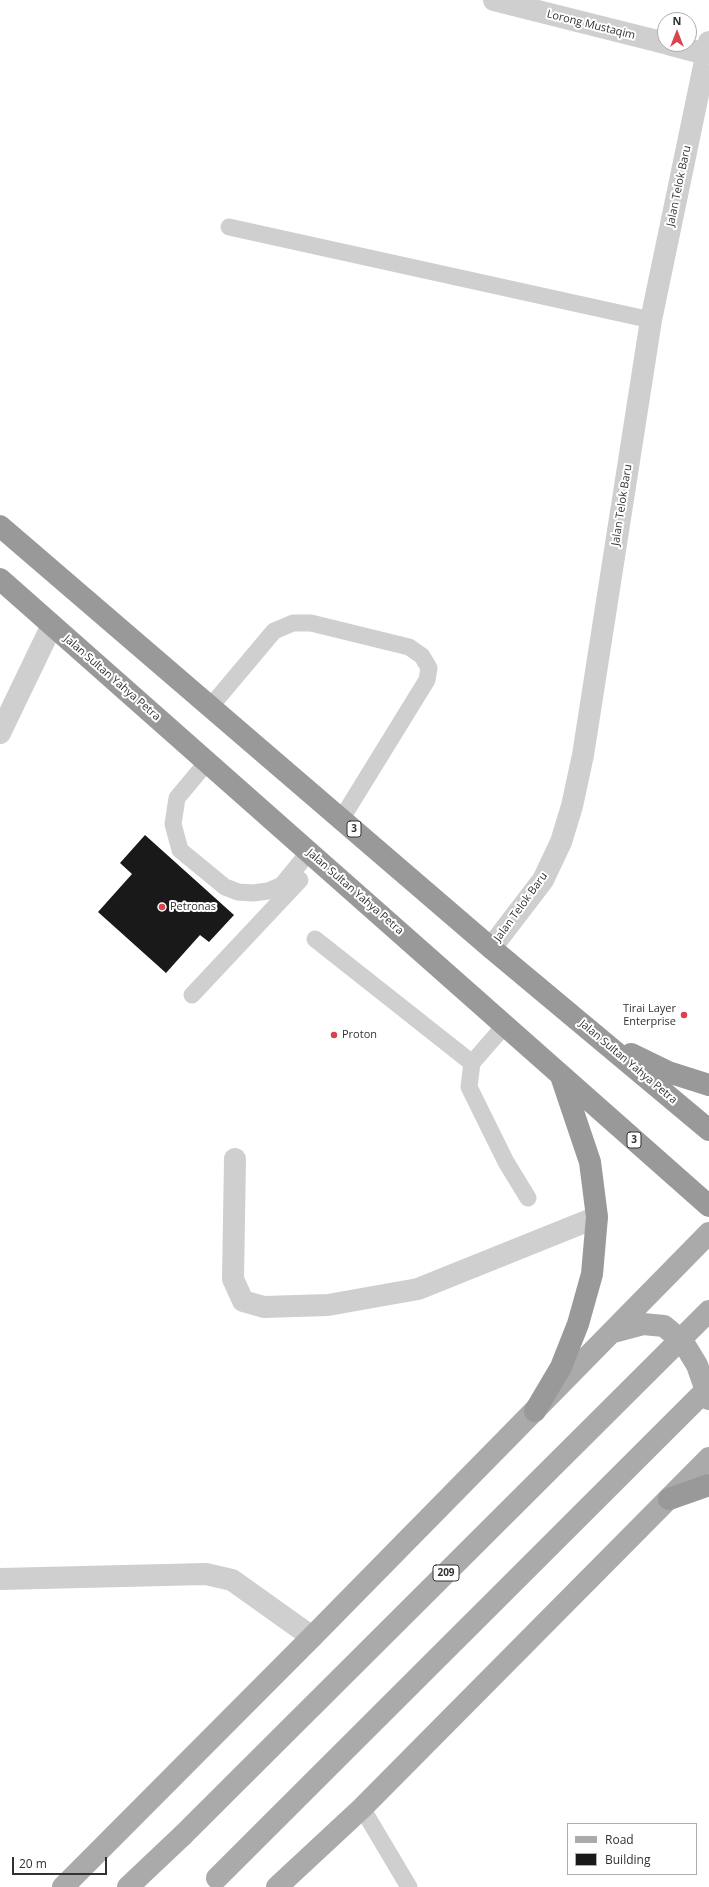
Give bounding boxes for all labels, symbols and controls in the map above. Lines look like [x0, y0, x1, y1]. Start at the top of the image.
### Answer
street label: Lorong Mustaqim [545, 8, 637, 42]
north arrow [657, 12, 697, 52]
text: N [673, 13, 681, 28]
street label: Jalan Telok Baru [664, 144, 694, 228]
street label: Jalan Telok Baru [609, 463, 635, 547]
street label: Jalan Sultan Yahya Petra [61, 632, 163, 724]
road number: 3 [347, 821, 361, 837]
street label: Jalan Sultan Yahya Petra [304, 846, 406, 938]
street label: Jalan Telok Baru [491, 870, 551, 944]
place label: Petronas [170, 900, 216, 914]
marker: Petronas [157, 902, 167, 912]
place label: Tirai Layer Enterprise [623, 1002, 676, 1028]
marker: Tirai Layer Enterprise [679, 1010, 689, 1020]
street label: Jalan Sultan Yahya Petra [576, 1017, 680, 1107]
place label: Proton [342, 1028, 377, 1042]
marker: Proton [329, 1030, 339, 1040]
road number: 3 [627, 1132, 641, 1148]
road number: 209 [433, 1565, 459, 1581]
legend [567, 1823, 697, 1875]
text: Road [605, 1831, 634, 1848]
scale bar [14, 1849, 109, 1875]
text: Building [605, 1851, 650, 1868]
text: 20 m [19, 1855, 47, 1872]

